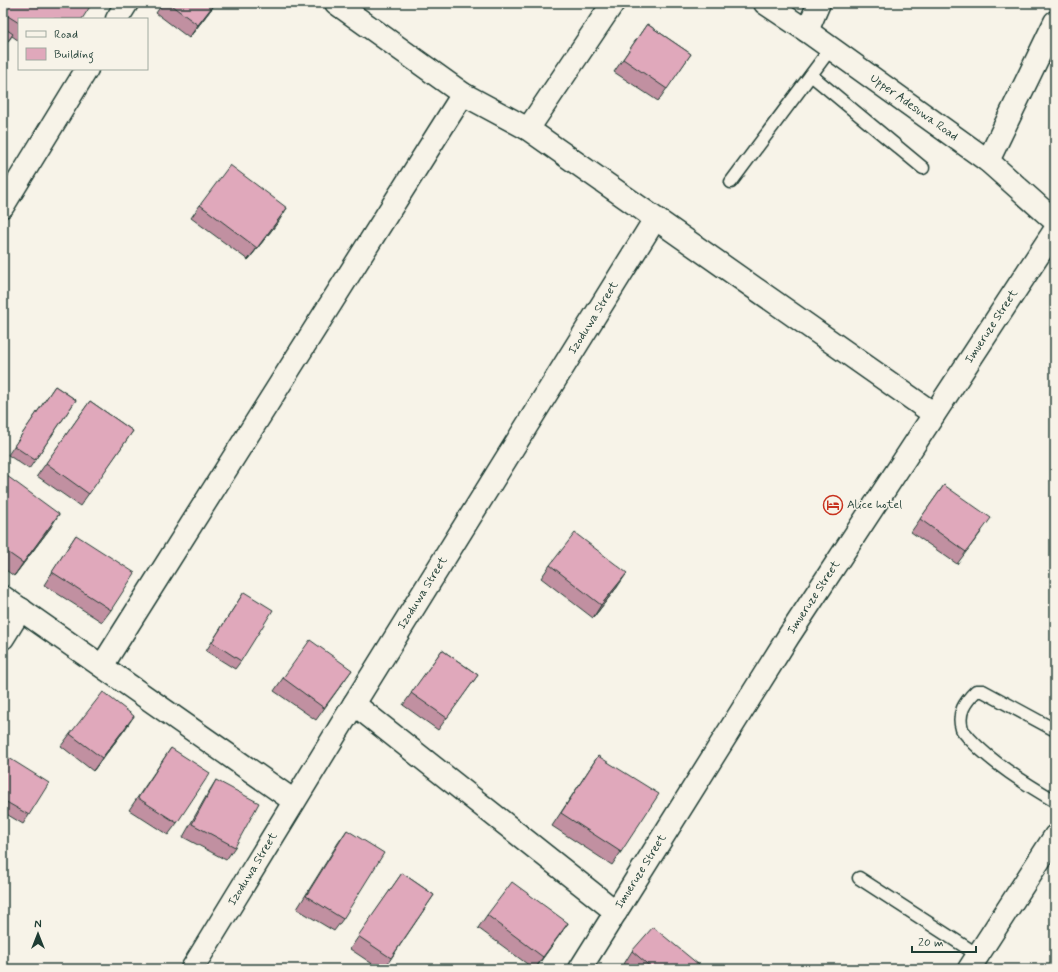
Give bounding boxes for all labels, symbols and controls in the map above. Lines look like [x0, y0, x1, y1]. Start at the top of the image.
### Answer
legend [18, 18, 148, 70]
text: Road [54, 27, 78, 43]
text: Building [54, 47, 94, 64]
street label: Upper Adesuwa Road [867, 71, 961, 145]
street label: Izoduwa Street [565, 278, 622, 357]
street label: Imueruze Street [962, 287, 1022, 367]
hotel icon: Alice hotel [822, 494, 844, 516]
place label: Alice hotel [847, 497, 902, 513]
street label: Izoduwa Street [394, 554, 451, 633]
street label: Imueruze Street [784, 557, 844, 638]
street label: Izoduwa Street [225, 830, 282, 909]
street label: Imueruze Street [612, 831, 670, 912]
north arrow [18, 914, 58, 954]
text: N [34, 918, 42, 932]
scale bar [912, 928, 976, 954]
text: 20 m [918, 935, 944, 951]

